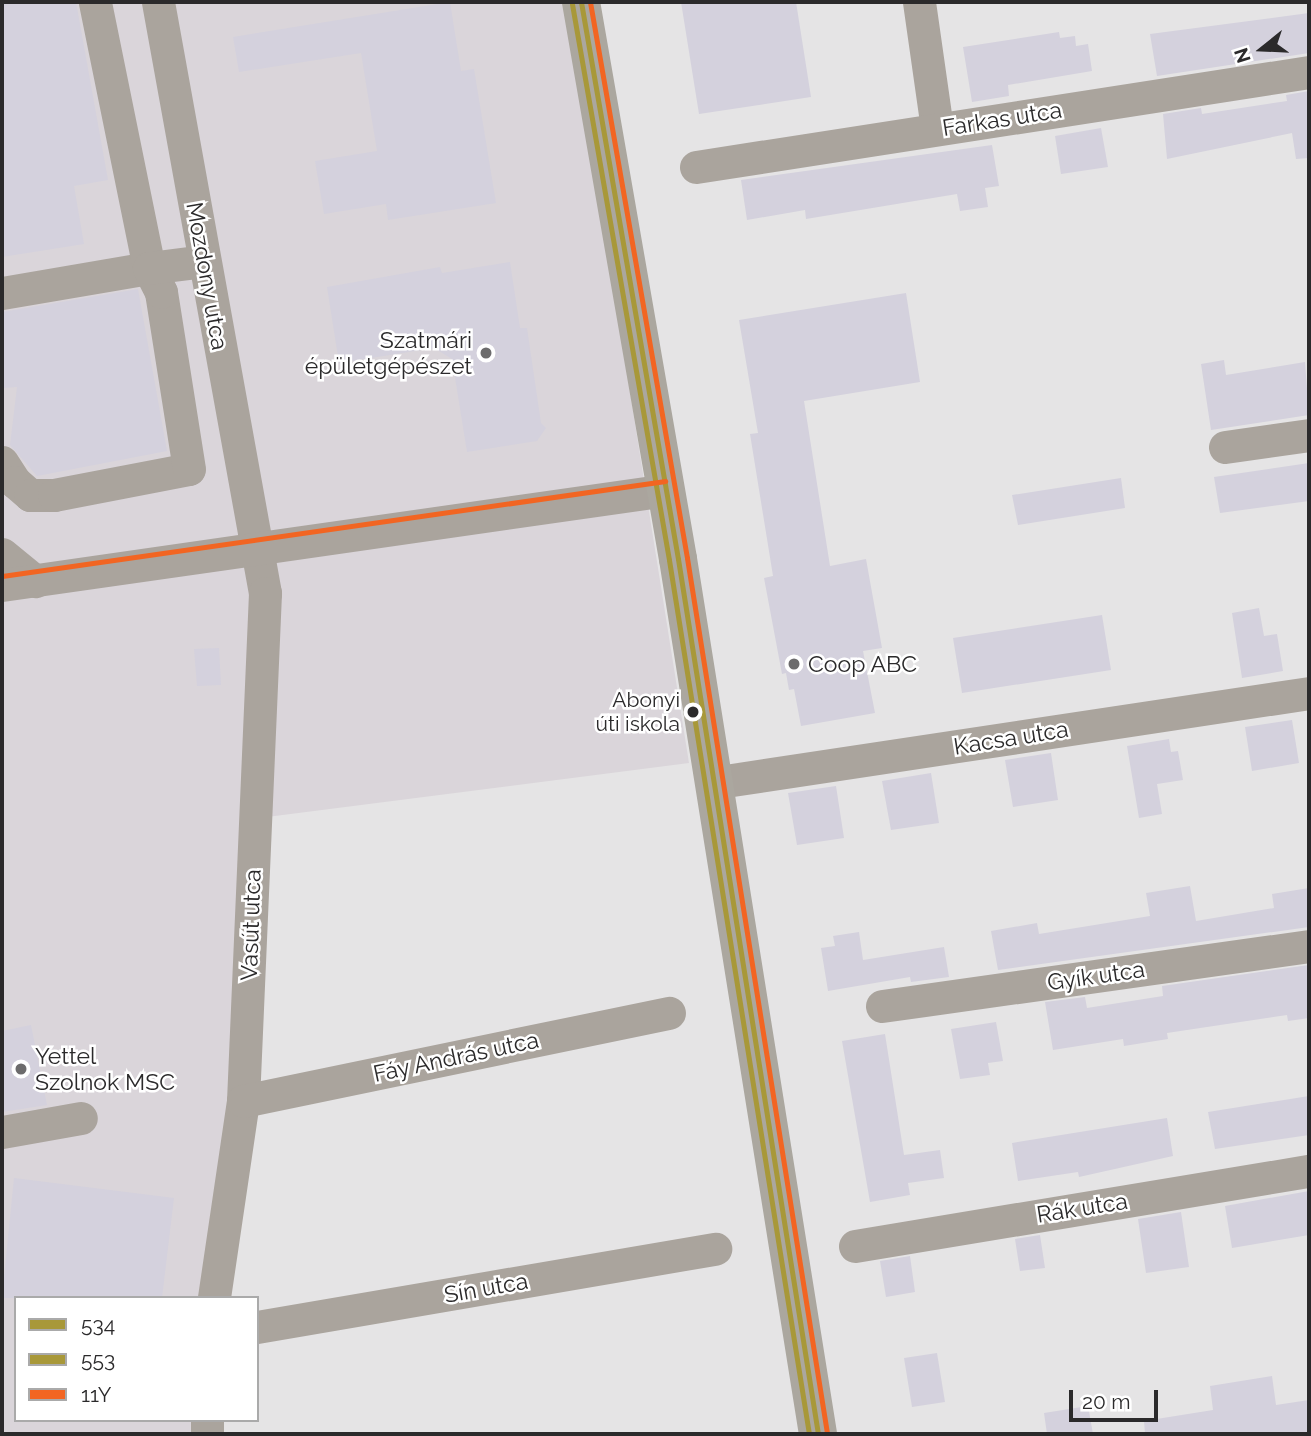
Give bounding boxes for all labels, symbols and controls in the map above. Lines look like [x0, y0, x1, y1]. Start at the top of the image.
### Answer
north arrow [1227, 14, 1297, 84]
text: N [1229, 45, 1255, 66]
street label: Farkas utca [940, 96, 1064, 142]
street label: Mozdony utca [180, 200, 234, 352]
place label: Szatmári épületgépészet [305, 326, 472, 380]
marker: Szatmári épületgépészet [478, 345, 494, 361]
place label: Coop ABC [808, 650, 918, 678]
marker: Coop ABC [786, 656, 802, 672]
place label: Abonyi úti iskola [596, 687, 680, 737]
marker: Abonyi úti iskola [686, 705, 700, 719]
street label: Kacsa utca [952, 715, 1070, 761]
street label: Vasút utca [235, 869, 267, 981]
street label: Gyík utca [1045, 956, 1147, 996]
street label: Fáy András utca [370, 1026, 542, 1088]
place label: Yettel Szolnok MSC [35, 1042, 175, 1096]
marker: Yettel Szolnok MSC [13, 1061, 29, 1077]
street label: Rák utca [1035, 1187, 1129, 1229]
street label: Sín utca [442, 1267, 530, 1309]
legend [14, 1296, 259, 1422]
text: 534 [81, 1312, 115, 1337]
text: 553 [81, 1347, 115, 1372]
scale bar [1073, 1376, 1162, 1420]
text: 11Y [81, 1382, 111, 1407]
text: 20 m [1082, 1389, 1130, 1414]

